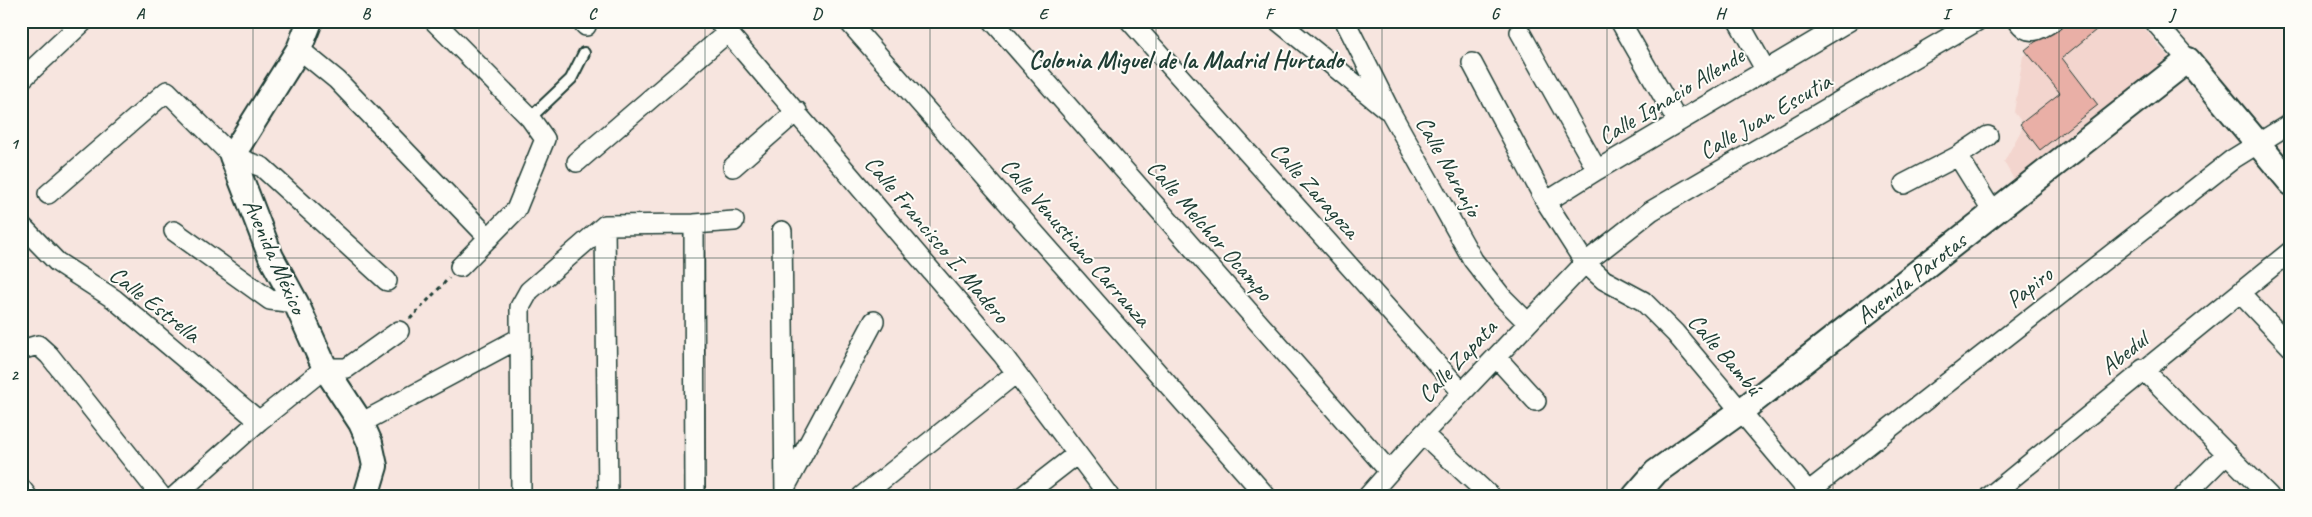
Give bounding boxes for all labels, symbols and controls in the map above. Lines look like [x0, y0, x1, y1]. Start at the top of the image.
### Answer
text: A [136, 4, 146, 24]
text: B [362, 4, 372, 24]
text: C [588, 4, 598, 24]
text: D [812, 4, 823, 24]
text: E [1039, 4, 1050, 24]
text: F [1265, 4, 1276, 24]
text: G [1491, 4, 1501, 24]
text: H [1715, 4, 1727, 24]
text: I [1943, 4, 1953, 24]
text: J [2168, 4, 2177, 24]
street label: Calle Ignacio Allende [1592, 39, 1752, 151]
district label: Colonia Miguel de la Madrid Hurtado [1029, 44, 1346, 76]
street label: Calle Juan Escutia [1693, 65, 1838, 166]
street label: Calle Naranjo [1409, 111, 1490, 224]
text: 1 [10, 134, 19, 154]
street label: Calle Zaragoza [1264, 136, 1368, 246]
street label: Calle Francisco I. Madero [858, 149, 1017, 330]
street label: Calle Venustiano Carranza [994, 151, 1159, 334]
street label: Calle Melchor Ocampo [1141, 153, 1280, 308]
street label: Avenida México [236, 194, 315, 321]
street label: Avenida Parotas [1850, 224, 1974, 330]
street label: Papiro [2000, 258, 2060, 315]
street label: Calle Estrella [103, 259, 208, 350]
street label: Calle Bambú [1681, 307, 1770, 403]
street label: Calle Zapata [1411, 312, 1504, 409]
street label: Abedul [2094, 322, 2157, 381]
text: 2 [10, 365, 19, 385]

